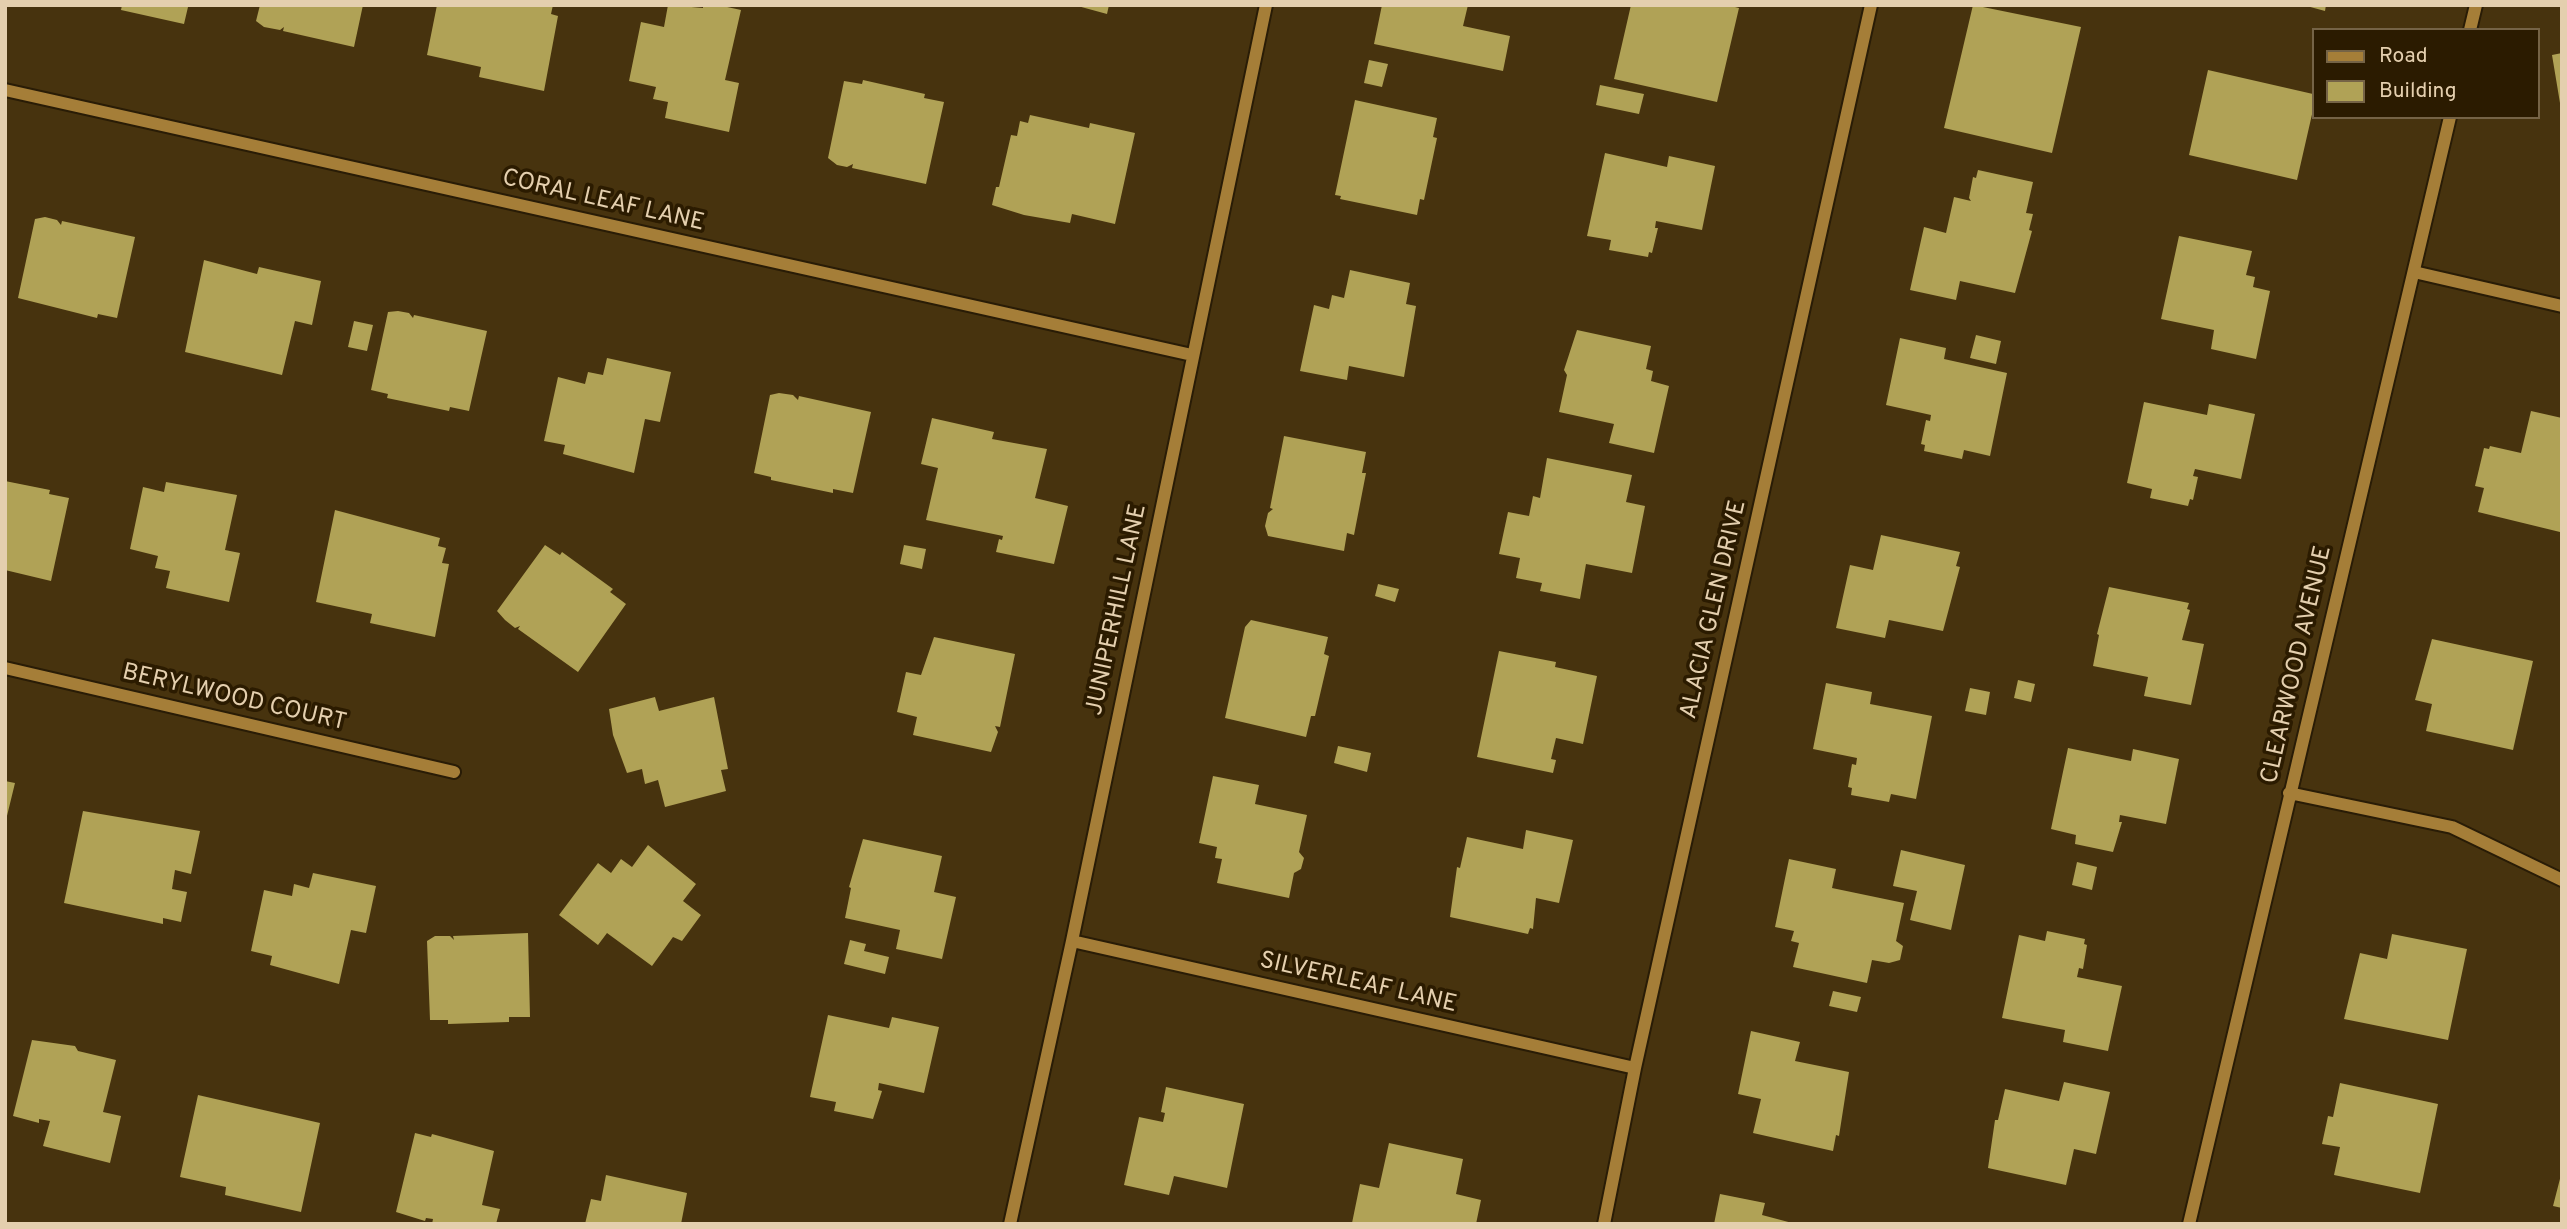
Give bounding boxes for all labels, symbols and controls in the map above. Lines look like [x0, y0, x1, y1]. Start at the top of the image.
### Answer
legend [2312, 28, 2539, 119]
text: Road [2379, 43, 2428, 70]
text: Building [2379, 78, 2457, 105]
street label: CORAL LEAF LANE [499, 165, 707, 239]
street label: ALACIA GLEN DRIVE [1676, 498, 1754, 722]
street label: JUNIPERHILL LANE [1082, 502, 1154, 718]
street label: CLEARWOOD AVENUE [2257, 543, 2339, 787]
street label: BERYLWOOD COURT [119, 659, 349, 739]
street label: SILVERLEAF LANE [1257, 947, 1459, 1021]

